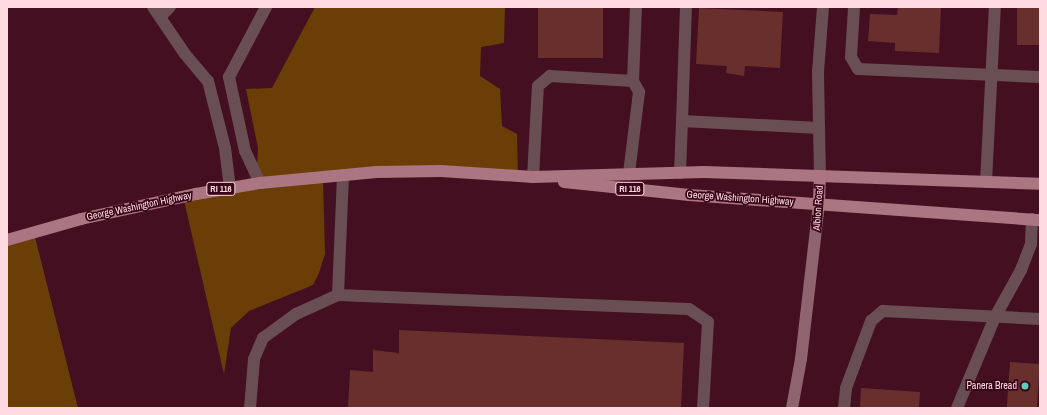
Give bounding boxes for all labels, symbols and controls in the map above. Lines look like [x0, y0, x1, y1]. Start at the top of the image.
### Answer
road number: RI 116 [206, 182, 236, 196]
road number: RI 116 [615, 182, 645, 196]
street label: Albion Road [810, 185, 826, 231]
street label: George Washington Highway [686, 188, 794, 208]
street label: George Washington Highway [85, 189, 193, 223]
place label: Panera Bread [966, 380, 1017, 392]
marker: Panera Bread [1020, 381, 1030, 391]

